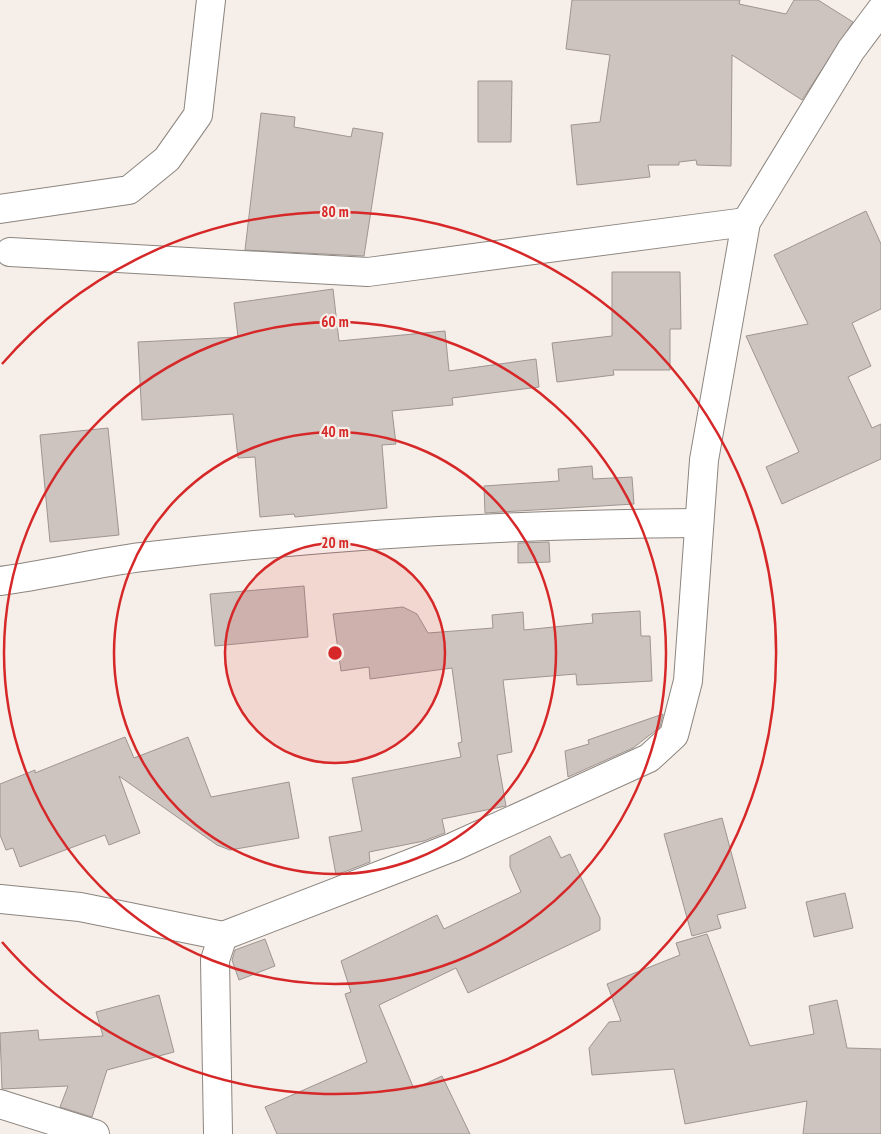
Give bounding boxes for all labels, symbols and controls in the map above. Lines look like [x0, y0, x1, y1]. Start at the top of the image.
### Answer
text: 80 m [321, 202, 349, 221]
text: 60 m [321, 312, 349, 331]
text: 40 m [321, 422, 349, 441]
text: 20 m [321, 533, 349, 552]
centre of rings [326, 644, 344, 662]

